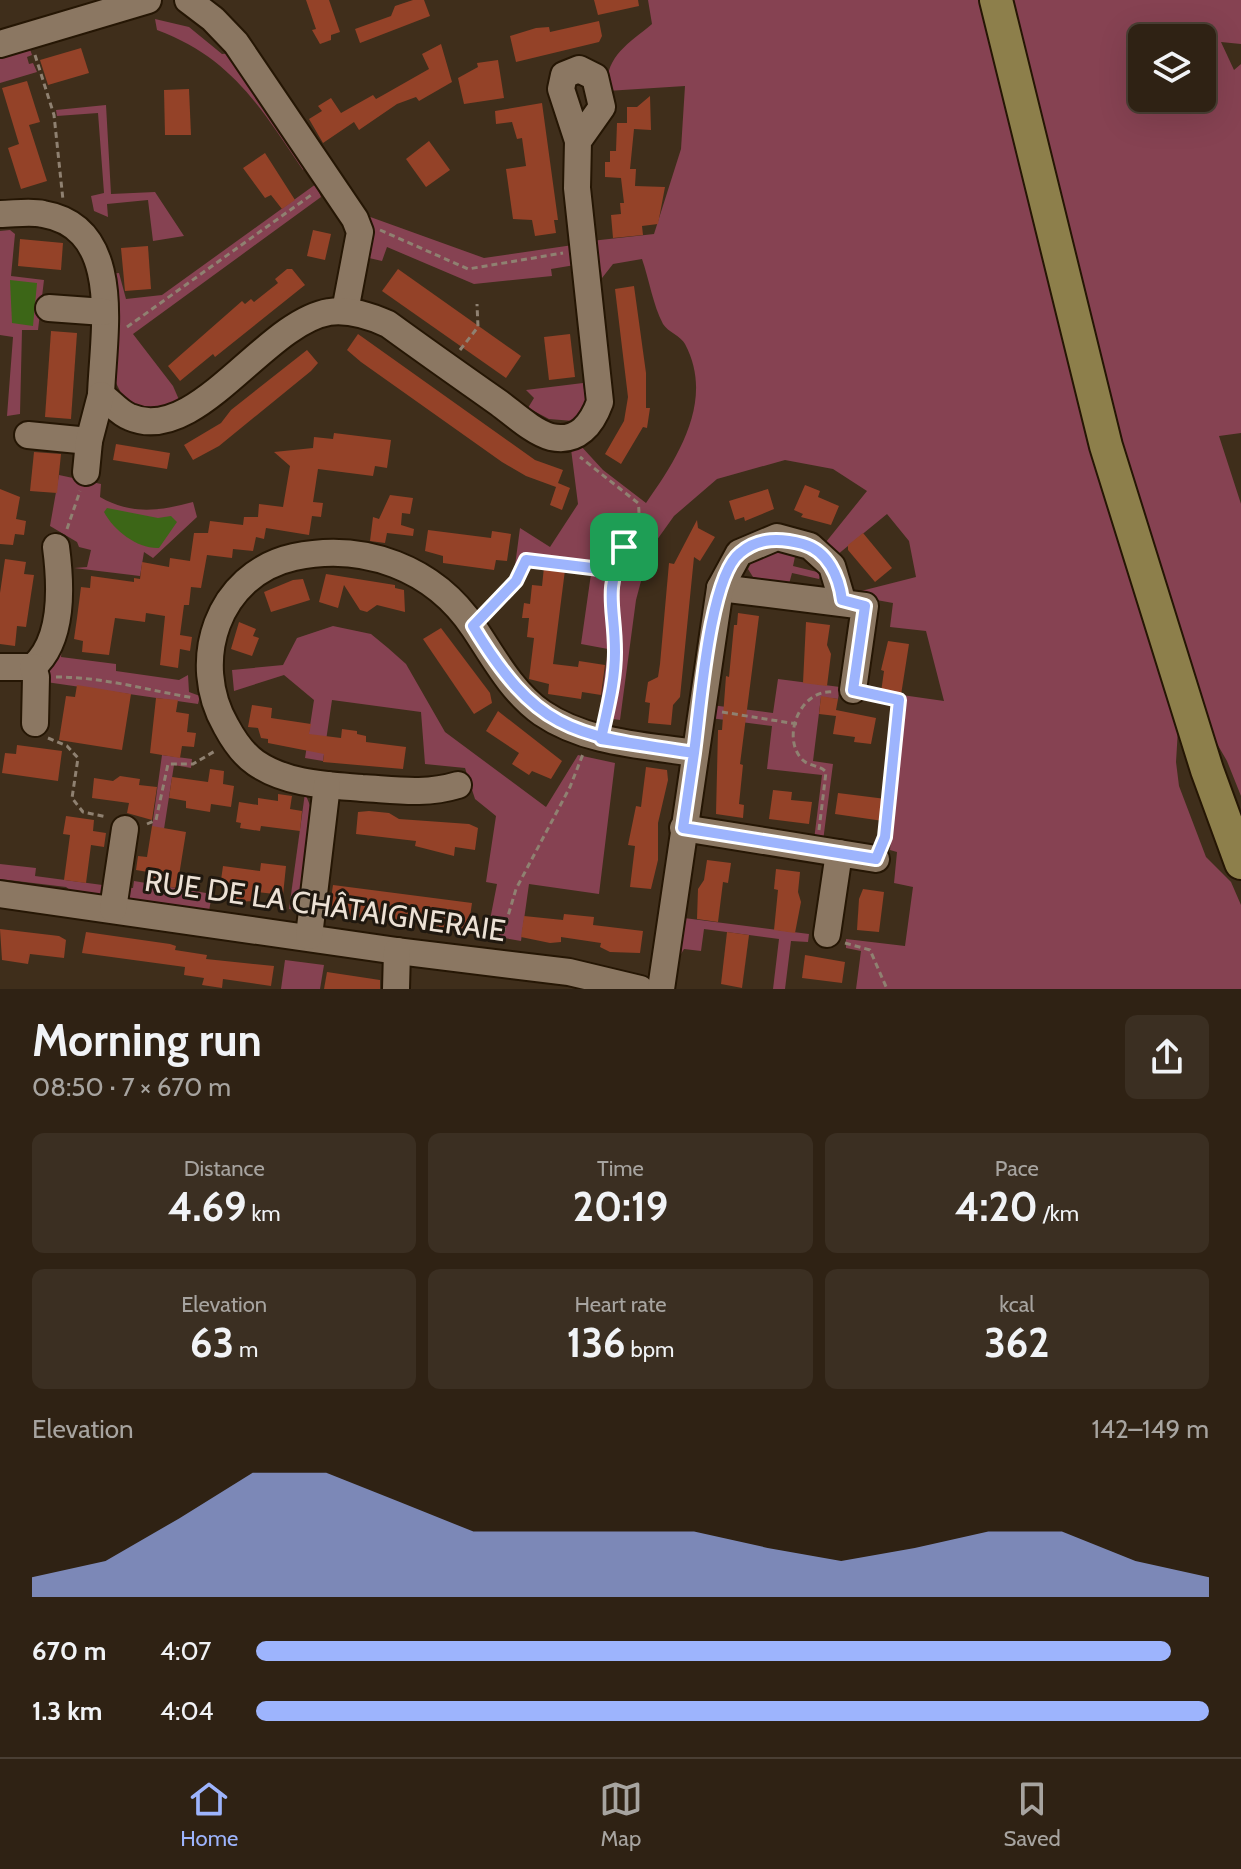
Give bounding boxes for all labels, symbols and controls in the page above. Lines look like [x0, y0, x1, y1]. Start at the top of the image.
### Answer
map controls [1128, 24, 1216, 112]
button: layers [1128, 24, 1216, 112]
pin [590, 513, 658, 581]
icon: arrive [602, 525, 646, 569]
street label: RUE DE LA CHÂTAIGNERAIE [142, 862, 508, 949]
text: Morning run [32, 1014, 262, 1067]
button: share [1125, 1015, 1209, 1099]
text: 08:50 · 7 × 670 m [32, 1071, 231, 1103]
text: Distance [184, 1155, 265, 1182]
text: Time [597, 1155, 644, 1182]
text: Pace [995, 1155, 1039, 1182]
text: 4.69 [168, 1182, 246, 1231]
text: 20:19 [573, 1182, 668, 1231]
text: 4:20 [955, 1182, 1038, 1231]
text: km [246, 1200, 281, 1227]
text: /km [1038, 1200, 1079, 1227]
text: Elevation [181, 1291, 267, 1318]
text: Heart rate [574, 1291, 667, 1318]
text: kcal [999, 1291, 1034, 1318]
text: 63 [190, 1318, 234, 1367]
text: 136 [567, 1318, 626, 1367]
text: 362 [984, 1318, 1049, 1367]
text: m [234, 1336, 258, 1363]
text: bpm [626, 1336, 674, 1363]
text: Elevation [32, 1413, 134, 1445]
text: 142–149 m [1092, 1413, 1209, 1445]
text: 670 m [32, 1635, 106, 1667]
text: 4:07 [160, 1635, 211, 1667]
text: 1.3 km [32, 1695, 102, 1727]
text: 4:04 [160, 1695, 214, 1727]
tab: Home [180, 1777, 238, 1852]
tab: Map [599, 1777, 643, 1852]
tab: Saved [1004, 1777, 1061, 1852]

